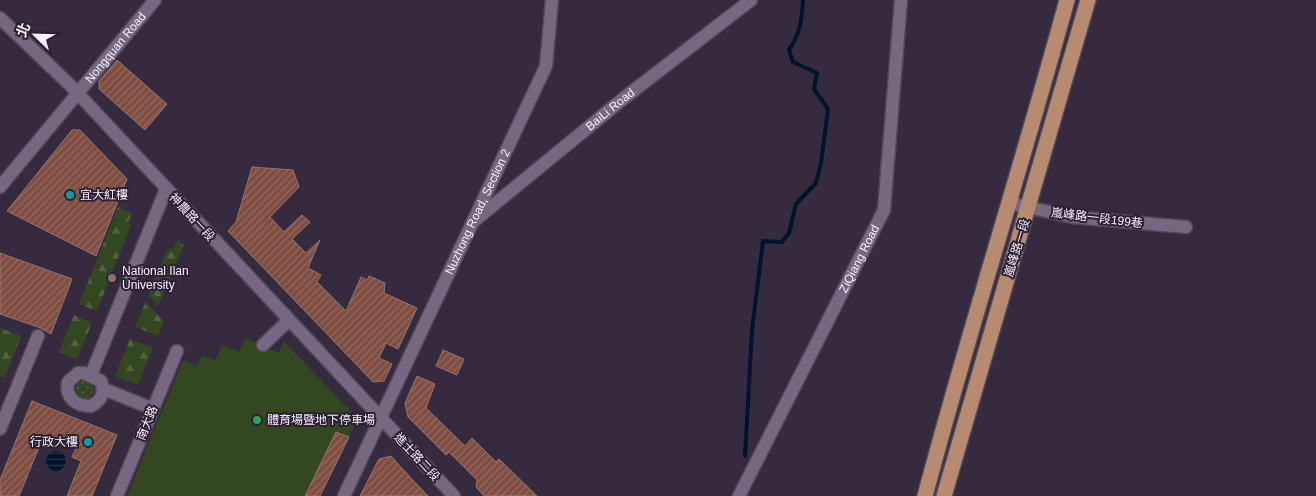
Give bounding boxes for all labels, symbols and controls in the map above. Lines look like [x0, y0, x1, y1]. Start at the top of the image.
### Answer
street label: Nongquan Road [82, 9, 149, 86]
north arrow [10, 10, 60, 60]
text: 北 [13, 20, 33, 39]
street label: BaiLi Road [583, 85, 637, 133]
street label: Nuzhong Road, Section 2 [442, 147, 513, 277]
place label: 宜大紅樓 [80, 188, 128, 202]
marker: 宜大紅樓 [64, 189, 76, 201]
street label: 神農路一段 [166, 190, 218, 244]
street label: 嵐峰路一段199巷 [1050, 205, 1144, 231]
street label: 嵐峰路一段 [1002, 217, 1032, 279]
street label: ZiQiang Road [836, 223, 882, 295]
place label: National Ilan University [122, 264, 189, 292]
marker: National Ilan University [106, 272, 118, 284]
street label: 南大路 [134, 404, 160, 442]
place label: 體育場暨地下停車場 [267, 413, 375, 427]
marker: 體育場暨地下停車場 [251, 414, 263, 426]
street label: 進士路二段 [391, 430, 443, 484]
place label: 行政大樓 [30, 435, 78, 449]
marker: 行政大樓 [82, 436, 94, 448]

